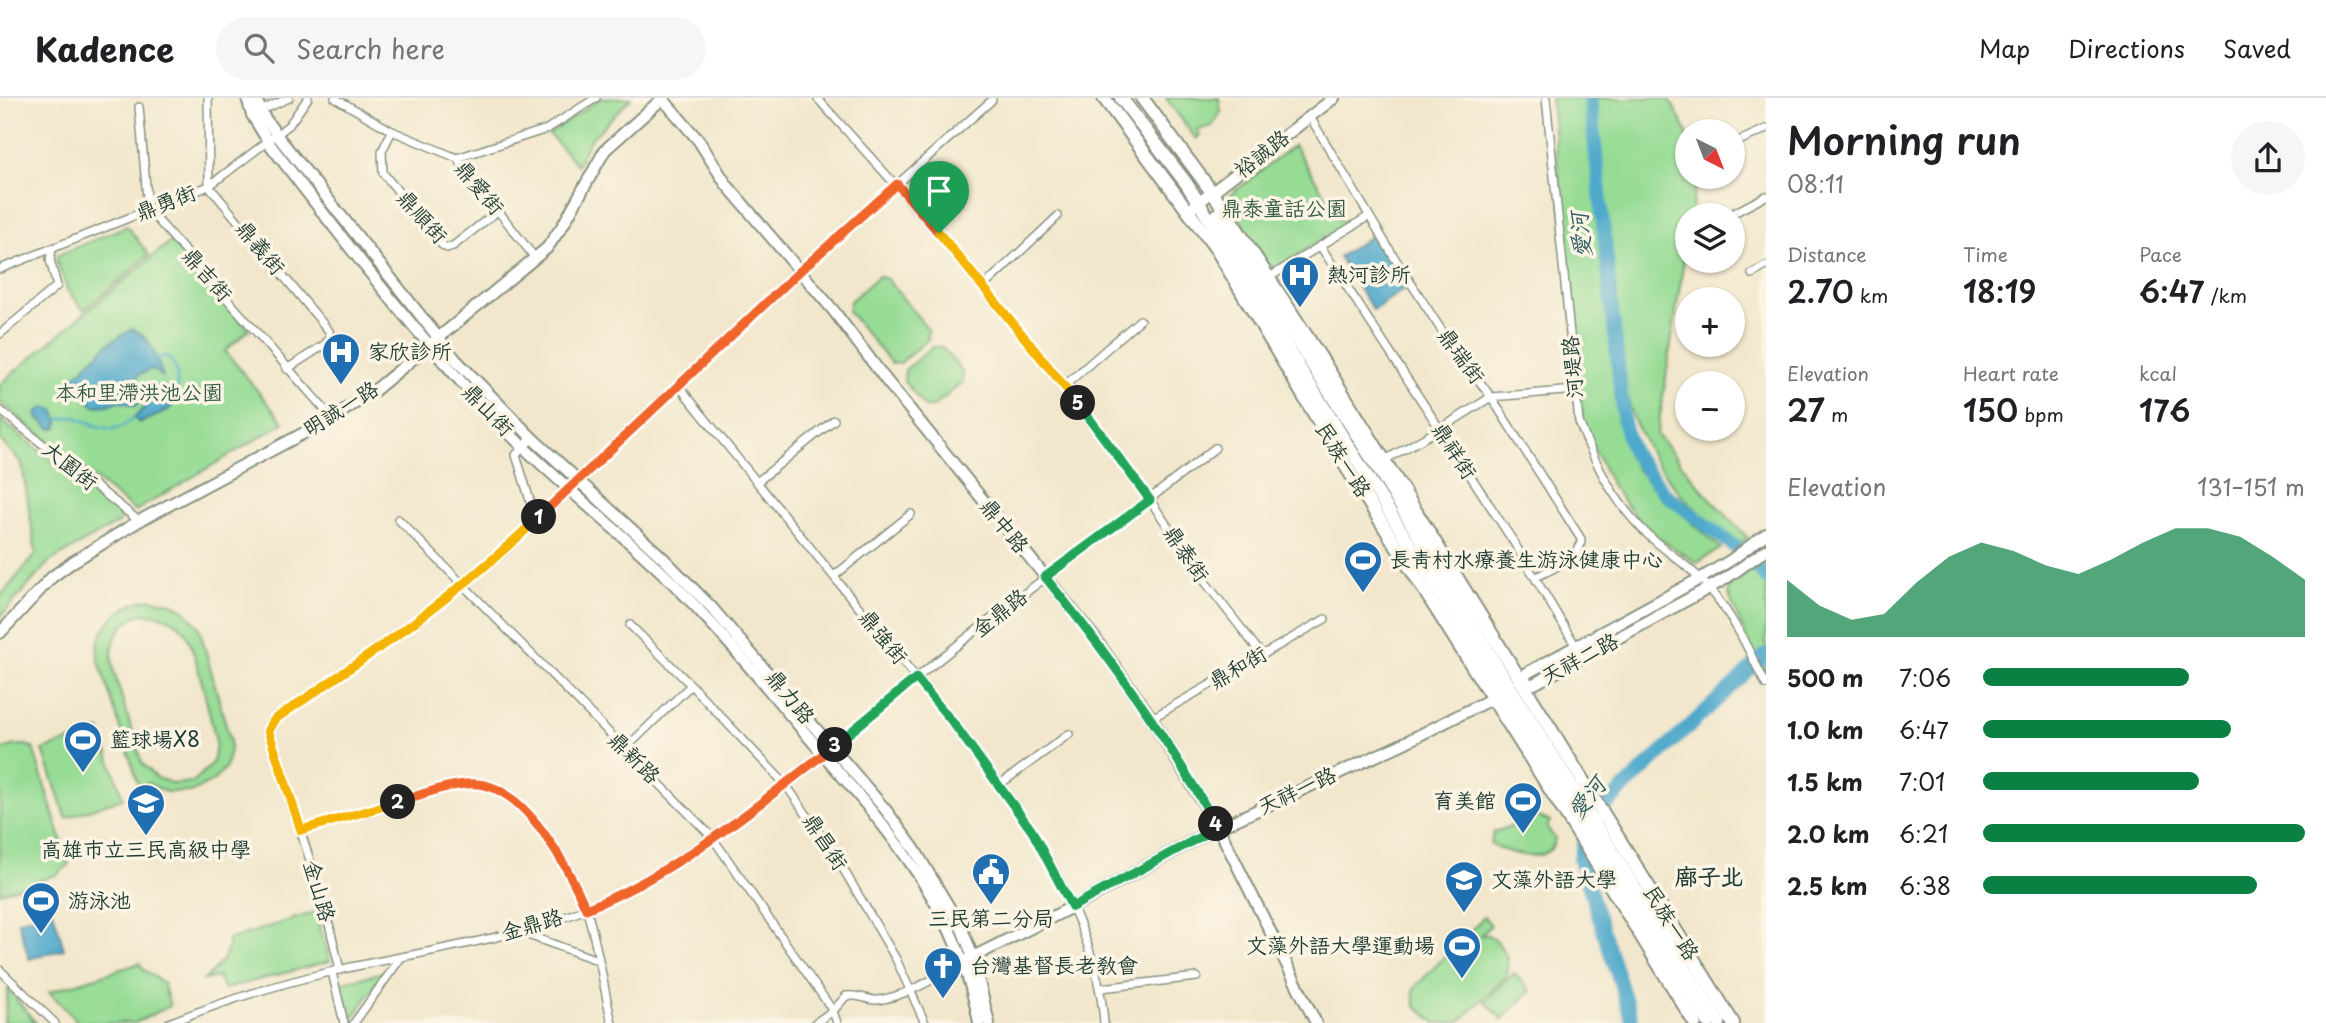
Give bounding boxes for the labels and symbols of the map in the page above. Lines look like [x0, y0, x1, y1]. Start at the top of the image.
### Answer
north arrow [1675, 119, 1745, 189]
street label: 裕誠路 [1226, 120, 1295, 184]
street label: 鼎愛街 [448, 152, 513, 221]
pin [909, 161, 969, 233]
street label: 鼎勇街 [130, 175, 200, 227]
street label: 鼎順街 [391, 182, 456, 250]
park label: 鼎泰童話公園 [1221, 191, 1347, 223]
water label: 愛河 [1559, 206, 1599, 260]
street label: 鼎義街 [229, 212, 294, 281]
street label: 鼎吉街 [176, 239, 241, 308]
hospital icon: 熱河診所 [1279, 254, 1321, 309]
place label: 熱河診所 [1327, 257, 1411, 289]
street label: 鼎瑞街 [1431, 320, 1494, 390]
hospital icon: 家欣診所 [320, 331, 362, 386]
place label: 家欣診所 [368, 334, 452, 366]
street label: 河堤路 [1552, 334, 1590, 400]
street label: 明誠一路 [296, 371, 384, 443]
park label: 本和里滯洪池公園 [55, 375, 223, 407]
street label: 鼎山街 [456, 375, 523, 442]
pin: 5 [1060, 386, 1096, 420]
street label: 民族一路 [1309, 415, 1381, 503]
street label: 鼎祥街 [1425, 415, 1486, 485]
street label: 大園街 [37, 432, 106, 497]
street label: 鼎中路 [973, 490, 1038, 559]
pin: 1 [522, 500, 556, 534]
street label: 鼎泰街 [1157, 518, 1219, 588]
sports icon: 長青村水療養生游泳健康中心 [1342, 539, 1384, 594]
place label: 長青村水療養生游泳健康中心 [1390, 542, 1663, 574]
street label: 金鼎路 [964, 579, 1033, 643]
street label: 鼎強街 [852, 601, 917, 670]
street label: 天祥二路 [1534, 623, 1624, 691]
street label: 鼎和街 [1202, 637, 1272, 696]
street label: 鼎力路 [759, 661, 824, 730]
sports icon: 籃球場X8 [62, 719, 104, 774]
place label: 籃球場X8 [110, 722, 200, 754]
street label: 鼎新路 [602, 723, 669, 790]
pin: 3 [818, 728, 852, 762]
street label: 天祥一路 [1251, 757, 1341, 821]
water label: 愛河 [1558, 765, 1616, 826]
sports icon: 育美館 [1502, 780, 1544, 835]
school or university icon: 高雄市立三民高級中學 [125, 782, 167, 837]
place label: 育美館 [1433, 783, 1496, 815]
pin: 2 [380, 784, 416, 820]
street label: 鼎昌街 [796, 806, 857, 876]
pin: 4 [1198, 806, 1234, 842]
place label: 高雄市立三民高級中學 [41, 832, 251, 864]
public building icon: 三民第二分局 [970, 851, 1012, 906]
street label: 金山路 [297, 856, 345, 925]
district label: 廍子北 [1675, 858, 1744, 893]
school or university icon: 文藻外語大學 [1443, 859, 1485, 914]
place label: 文藻外語大學 [1491, 862, 1617, 894]
street label: 民族一路 [1637, 878, 1709, 966]
sports icon: 游泳池 [20, 880, 62, 935]
place label: 游泳池 [68, 883, 131, 915]
street label: 金鼎路 [497, 899, 566, 947]
place label: 三民第二分局 [928, 901, 1054, 933]
sports icon: 文藻外語大學運動場 [1441, 925, 1483, 980]
place label: 文藻外語大學運動場 [1246, 928, 1435, 960]
church icon: 台灣基督長老教會 [922, 945, 964, 1000]
place label: 台灣基督長老教會 [970, 948, 1138, 980]

